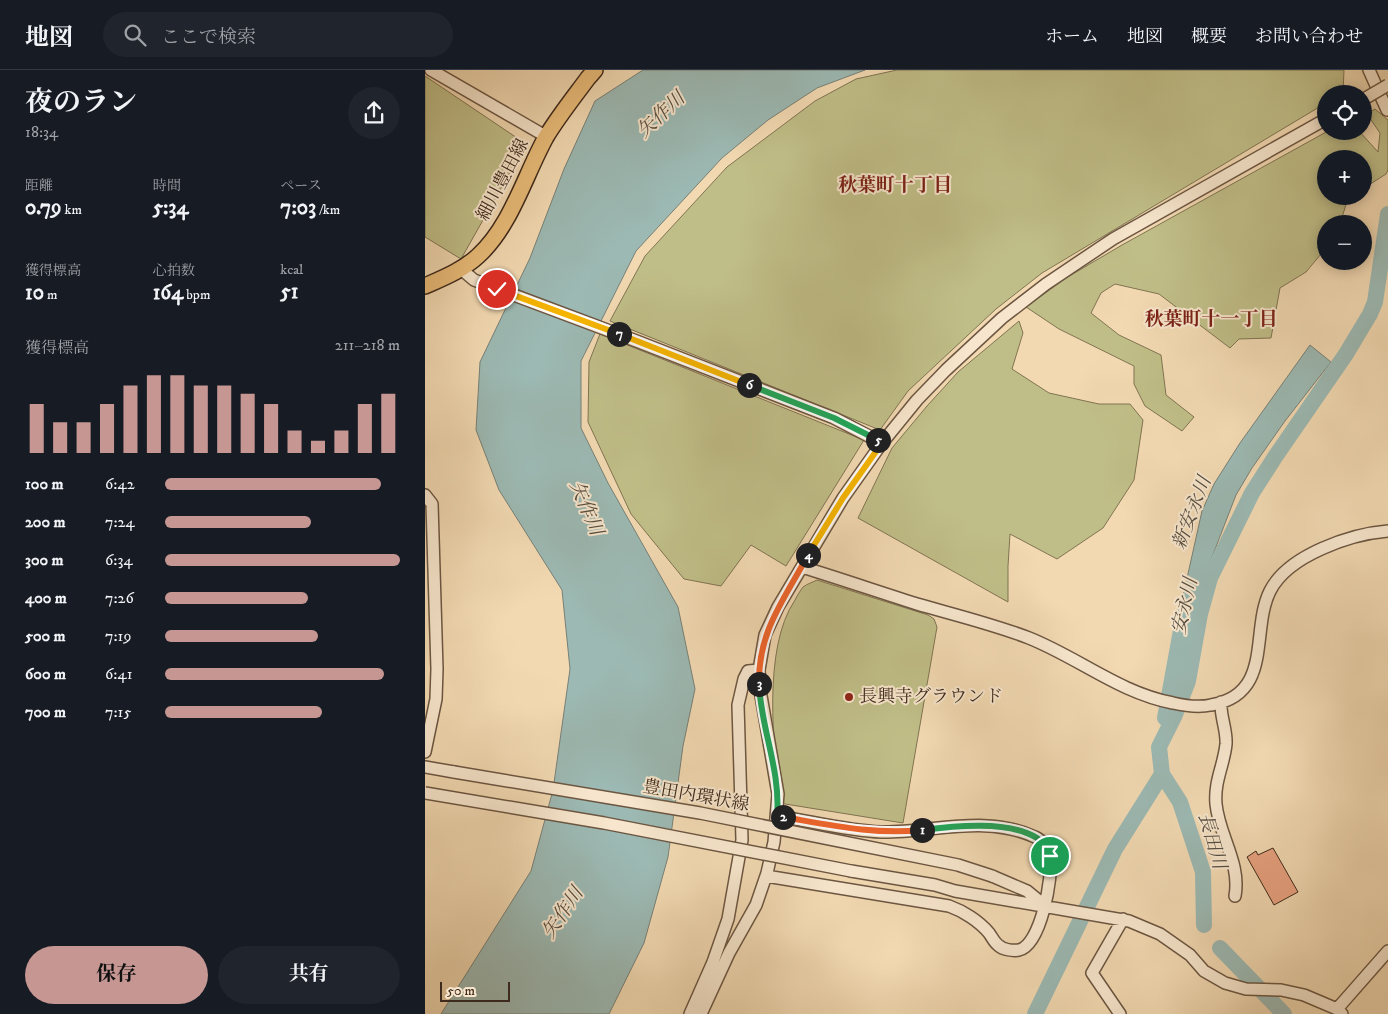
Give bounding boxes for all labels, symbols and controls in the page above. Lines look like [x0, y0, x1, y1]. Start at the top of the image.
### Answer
search box [103, 12, 453, 57]
icon: search [121, 21, 149, 49]
text: 地図 [25, 23, 73, 53]
text: ここで検索 [161, 26, 256, 49]
text: ホーム [1045, 26, 1099, 48]
text: 地図 [1127, 26, 1163, 48]
text: 概要 [1191, 26, 1227, 48]
text: お問い合わせ [1255, 26, 1363, 48]
text: 夜のラン [25, 85, 137, 120]
map controls [1317, 85, 1372, 270]
button: locate [1317, 85, 1372, 140]
water label: 矢作川 [632, 86, 691, 143]
button: share [348, 87, 400, 139]
text: 18:34 [25, 122, 58, 142]
street label: 細川豊田線 [472, 135, 534, 225]
button: + [1317, 150, 1372, 205]
district label: 秋葉町十丁目 [838, 174, 952, 197]
text: 距離 [25, 177, 53, 195]
text: 時間 [153, 177, 181, 195]
text: ペース [280, 177, 322, 195]
text: 0.79 [25, 195, 62, 221]
text: 5:34 [153, 195, 189, 221]
text: 7:03 [280, 195, 316, 221]
text: km [62, 201, 82, 219]
text: /km [316, 201, 340, 219]
button: − [1317, 215, 1372, 270]
text: kcal [280, 261, 303, 279]
text: 獲得標高 [25, 262, 81, 280]
text: 心拍数 [153, 262, 195, 280]
pin [476, 268, 518, 310]
icon: check [483, 275, 511, 303]
text: 51 [280, 279, 298, 305]
text: 10 [25, 280, 44, 306]
text: 164 [153, 280, 183, 306]
text: m [44, 286, 57, 304]
text: bpm [183, 286, 210, 304]
district label: 秋葉町十一丁目 [1144, 308, 1278, 331]
pin: 7 [607, 322, 631, 346]
text: 7 [616, 325, 623, 343]
text: 211–218 m [335, 335, 400, 355]
text: 獲得標高 [25, 338, 89, 358]
pin: 6 [737, 372, 761, 398]
text: 6 [746, 376, 753, 394]
pin: 5 [865, 428, 891, 452]
text: 5 [875, 431, 882, 449]
water label: 新安永川 [1168, 472, 1217, 553]
text: 100 m [25, 474, 64, 494]
text: 6:42 [105, 474, 135, 494]
water label: 矢作川 [564, 477, 609, 541]
text: 200 m [25, 512, 66, 532]
text: 7:24 [105, 512, 135, 532]
pin: 4 [795, 542, 821, 568]
text: 4 [804, 546, 813, 564]
text: 300 m [25, 550, 64, 570]
text: 6:34 [105, 550, 133, 570]
water label: 安永川 [1167, 574, 1203, 636]
text: 400 m [25, 588, 67, 608]
text: 7:26 [105, 588, 134, 608]
text: 500 m [25, 626, 66, 646]
text: 7:19 [105, 626, 131, 646]
text: 600 m [25, 664, 66, 684]
text: 6:41 [105, 664, 133, 684]
pin: 3 [747, 672, 771, 696]
text: 3 [757, 675, 762, 693]
place label: 長興寺グラウンド [859, 686, 1003, 708]
marker: 長興寺グラウンド [843, 691, 855, 703]
text: 700 m [25, 702, 66, 722]
text: 7:15 [105, 702, 131, 722]
street label: 豊田内環状線 [641, 776, 751, 816]
pin: 2 [771, 804, 795, 830]
text: 2 [780, 808, 787, 826]
water label: 長田川 [1193, 810, 1231, 873]
pin: 1 [909, 818, 935, 842]
text: 1 [920, 821, 925, 839]
pin [1029, 835, 1071, 877]
icon: arrive [1036, 842, 1064, 870]
water label: 矢作川 [538, 881, 590, 943]
button: 保存 [25, 946, 208, 1004]
button: 共有 [218, 946, 400, 1004]
scale bar [440, 979, 510, 1002]
text: 50 m [447, 982, 475, 1000]

